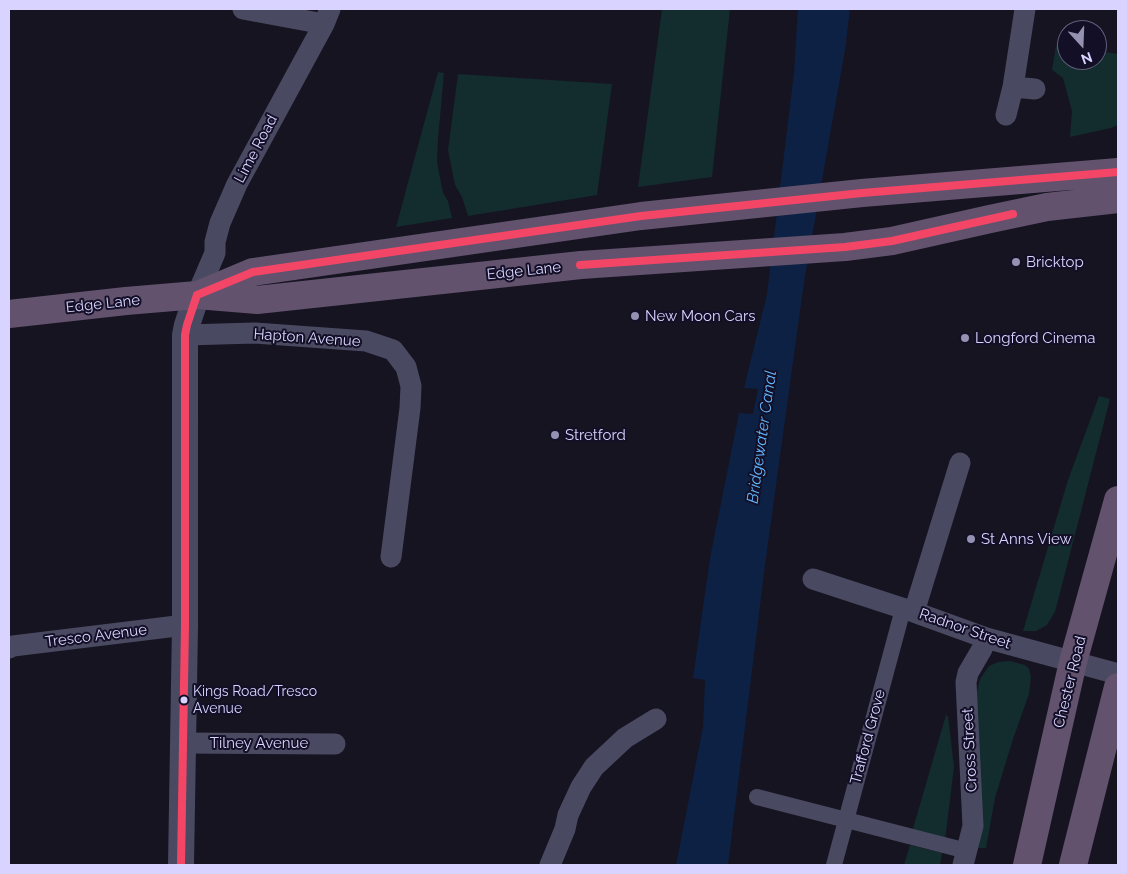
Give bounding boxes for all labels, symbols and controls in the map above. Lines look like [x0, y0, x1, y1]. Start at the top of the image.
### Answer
north arrow [1057, 20, 1107, 70]
text: N [1079, 49, 1095, 68]
street label: Lime Road [231, 112, 281, 186]
place label: Bricktop [1026, 253, 1084, 271]
marker: Bricktop [1010, 256, 1022, 268]
street label: Edge Lane [486, 258, 562, 284]
street label: Edge Lane [65, 291, 141, 317]
place label: New Moon Cars [645, 307, 755, 325]
marker: New Moon Cars [629, 310, 641, 322]
street label: Hapton Avenue [253, 325, 361, 351]
place label: Longford Cinema [975, 329, 1095, 347]
marker: Longford Cinema [959, 332, 971, 344]
water label: Bridgewater Canal [743, 369, 781, 505]
place label: Stretford [565, 426, 626, 444]
marker: Stretford [549, 429, 561, 441]
place label: St Anns View [981, 530, 1072, 548]
marker: St Anns View [965, 533, 977, 545]
street label: Radnor Street [917, 605, 1013, 653]
street label: Tresco Avenue [44, 621, 148, 651]
street label: Chester Road [1050, 634, 1090, 730]
place label: Kings Road/Tresco Avenue [193, 684, 317, 716]
street label: Trafford Grove [847, 687, 889, 787]
marker: Kings Road/Tresco Avenue [179, 695, 189, 705]
street label: Cross Street [959, 708, 981, 792]
street label: Tilney Avenue [210, 734, 308, 752]

